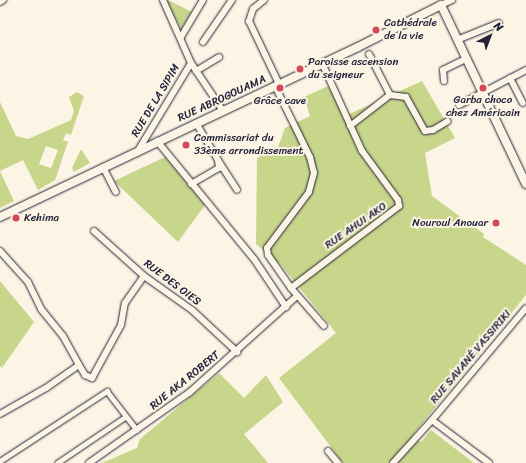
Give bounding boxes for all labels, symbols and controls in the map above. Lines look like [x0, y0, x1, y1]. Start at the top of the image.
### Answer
north arrow [470, 16, 510, 56]
place label: Cathédrale de la vie [384, 17, 437, 43]
text: N [489, 17, 508, 36]
marker: Cathédrale de la vie [371, 25, 381, 35]
place label: Paroisse ascension du seigneur [308, 56, 399, 82]
street label: RUE DE LA SIPIM [129, 62, 183, 140]
marker: Paroisse ascension du seigneur [295, 64, 305, 74]
street label: RUE ABROGOUAMA [176, 73, 268, 125]
marker: Grâce cave [275, 83, 285, 93]
marker: Garba choco chez Américain [478, 83, 488, 93]
place label: Grâce cave [254, 94, 306, 108]
place label: Garba choco chez Américain [446, 94, 520, 120]
place label: Commissariat du 33ème arrondissement [194, 132, 303, 158]
marker: Commissariat du 33ème arrondissement [181, 140, 191, 150]
street label: RUE AHUI AKO [323, 200, 389, 252]
place label: Kehima [24, 211, 59, 225]
marker: Kehima [11, 213, 21, 223]
place label: Nouroul Anouar [412, 216, 488, 230]
marker: Nouroul Anouar [491, 218, 501, 228]
street label: RUE DES OIES [141, 257, 203, 309]
street label: RUE SAVANÉ VASSIRIKI [428, 308, 514, 406]
street label: RUE AKA ROBERT [147, 349, 223, 413]

